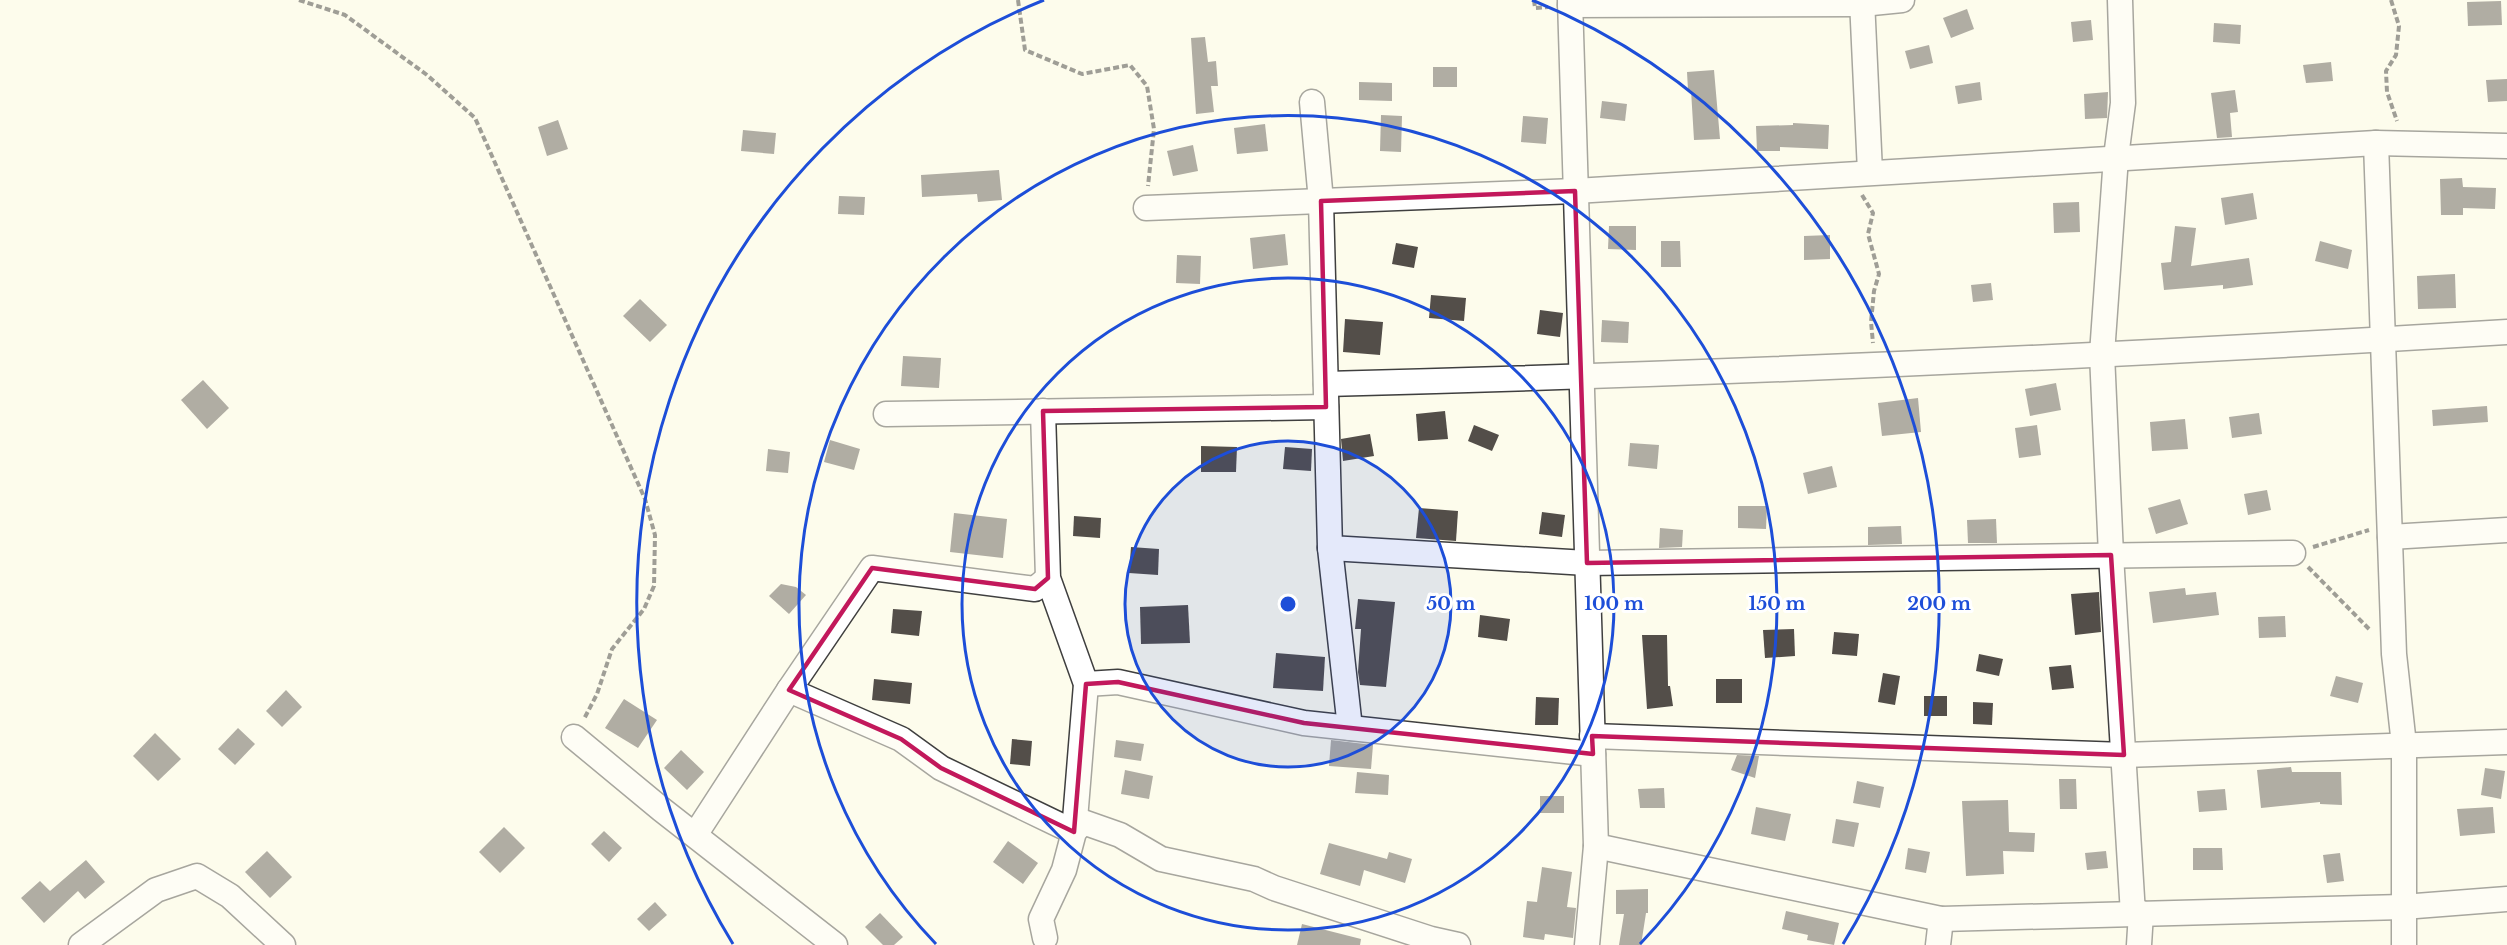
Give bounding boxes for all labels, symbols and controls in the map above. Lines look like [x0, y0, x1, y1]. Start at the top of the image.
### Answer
text: 50 m [1427, 593, 1476, 615]
text: 100 m [1584, 593, 1644, 615]
text: 150 m [1749, 593, 1806, 615]
text: 200 m [1907, 593, 1971, 615]
centre of rings [1278, 594, 1298, 614]

